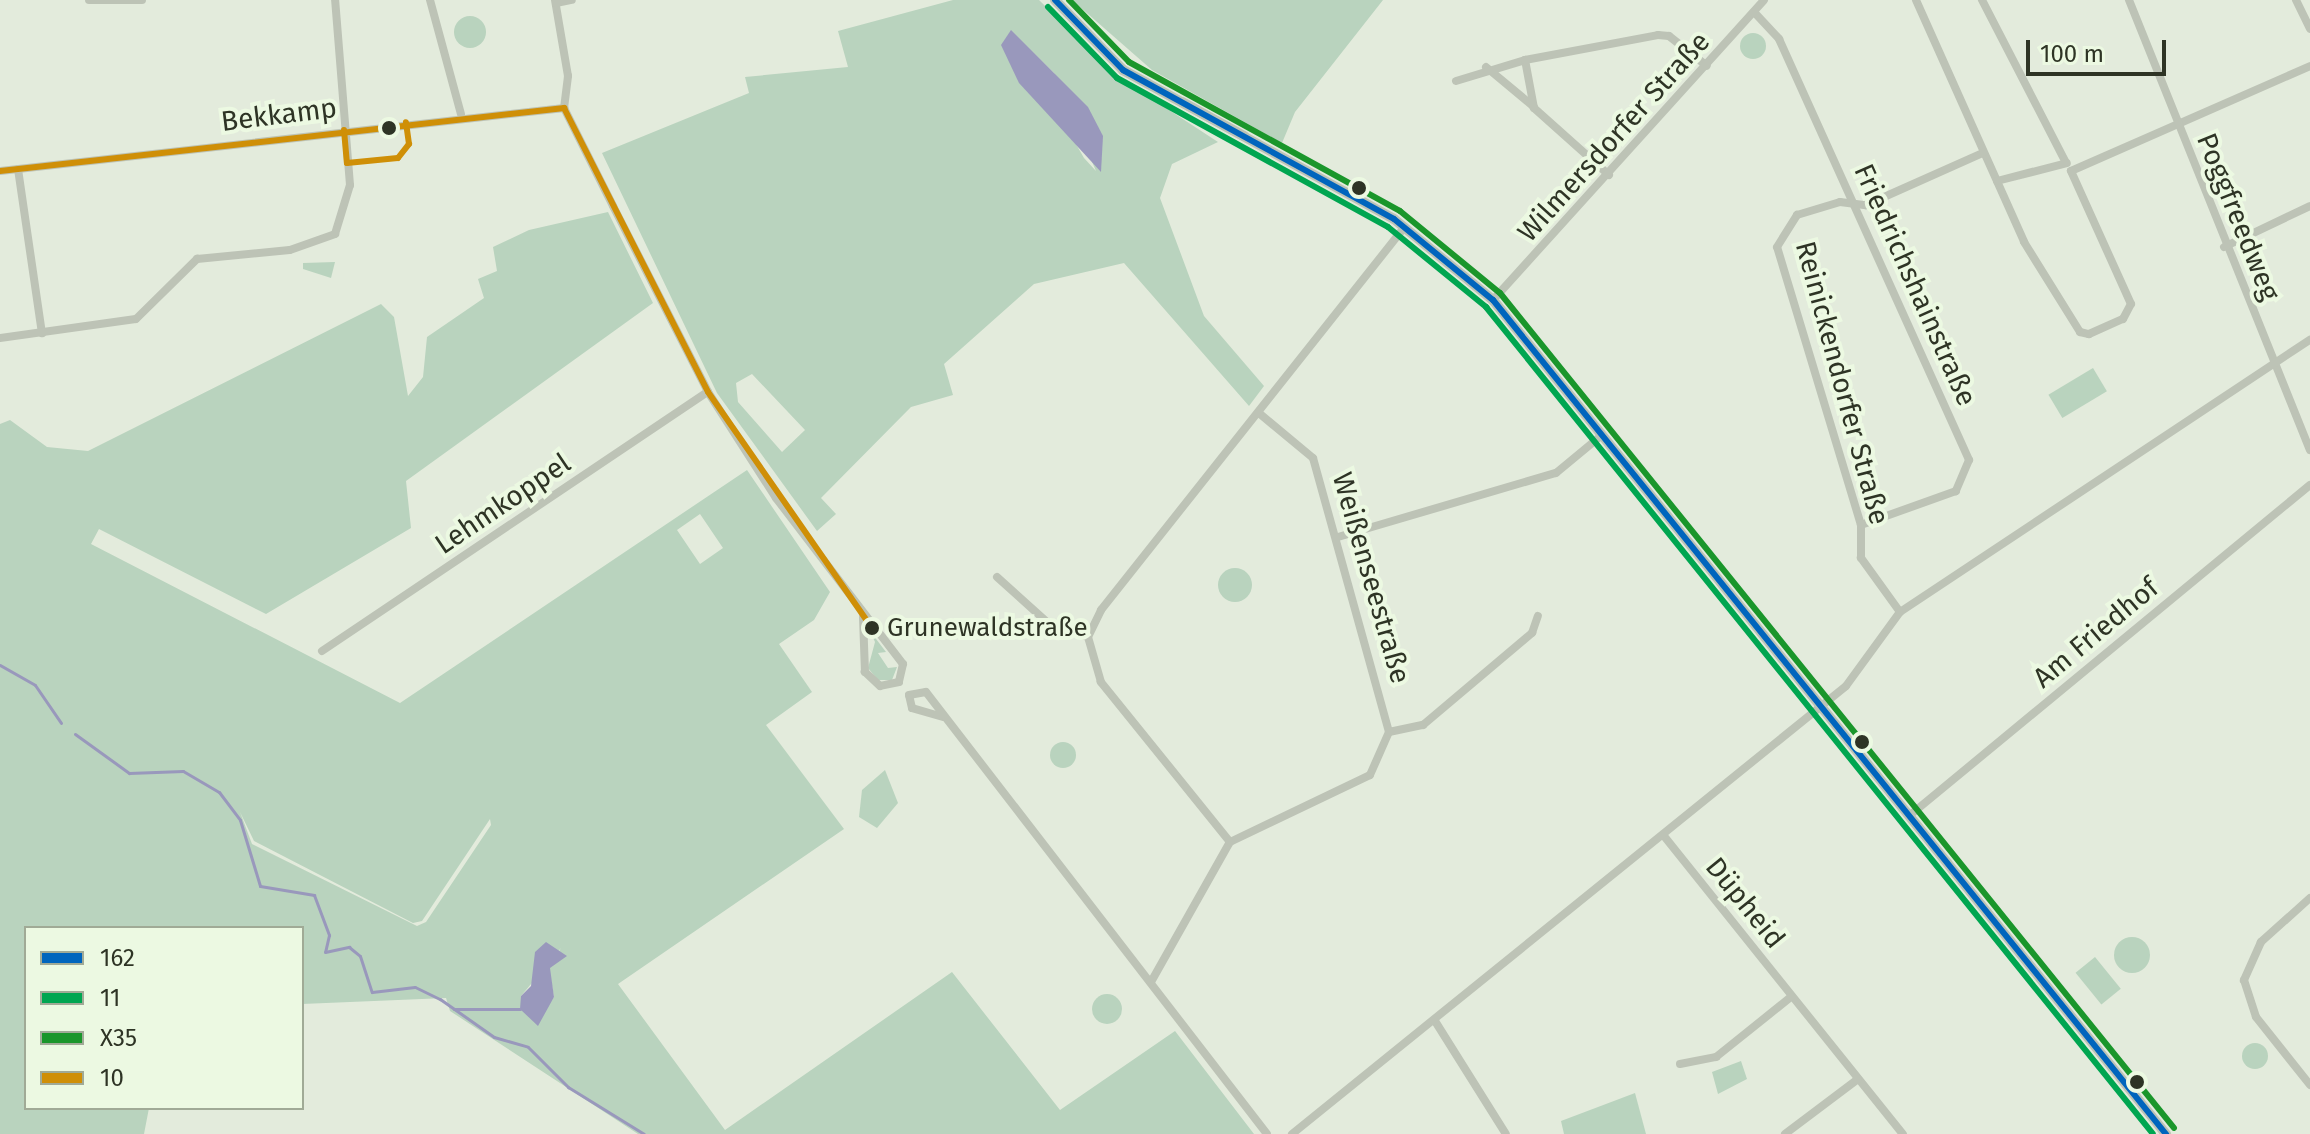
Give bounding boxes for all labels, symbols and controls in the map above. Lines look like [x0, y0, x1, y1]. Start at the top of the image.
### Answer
scale bar [2030, 24, 2170, 74]
street label: Wilmersdorfer Straße [1511, 25, 1717, 249]
text: 100 m [2040, 40, 2104, 68]
street label: Bekkamp [219, 91, 339, 139]
unlabelled marker [381, 120, 397, 136]
street label: Poggfreedweg [2189, 128, 2287, 306]
street label: Friedrichshainstraße [1847, 159, 1983, 411]
unlabelled marker [1351, 180, 1367, 196]
street label: Reinickendorfer Straße [1788, 238, 1896, 528]
street label: Lehmkoppel [429, 446, 577, 562]
street label: Weißenseestraße [1325, 469, 1417, 687]
street label: Am Friedhof [2027, 571, 2165, 695]
place label: Grunewaldstraße [887, 612, 1088, 644]
marker: Grunewaldstraße [864, 620, 880, 636]
unlabelled marker [1854, 734, 1870, 750]
street label: Düpheid [1698, 851, 1792, 955]
legend [24, 926, 304, 1110]
text: 162 [100, 944, 135, 972]
text: 11 [100, 984, 120, 1012]
text: X35 [100, 1024, 137, 1052]
text: 10 [100, 1064, 124, 1092]
unlabelled marker [2129, 1074, 2145, 1090]

